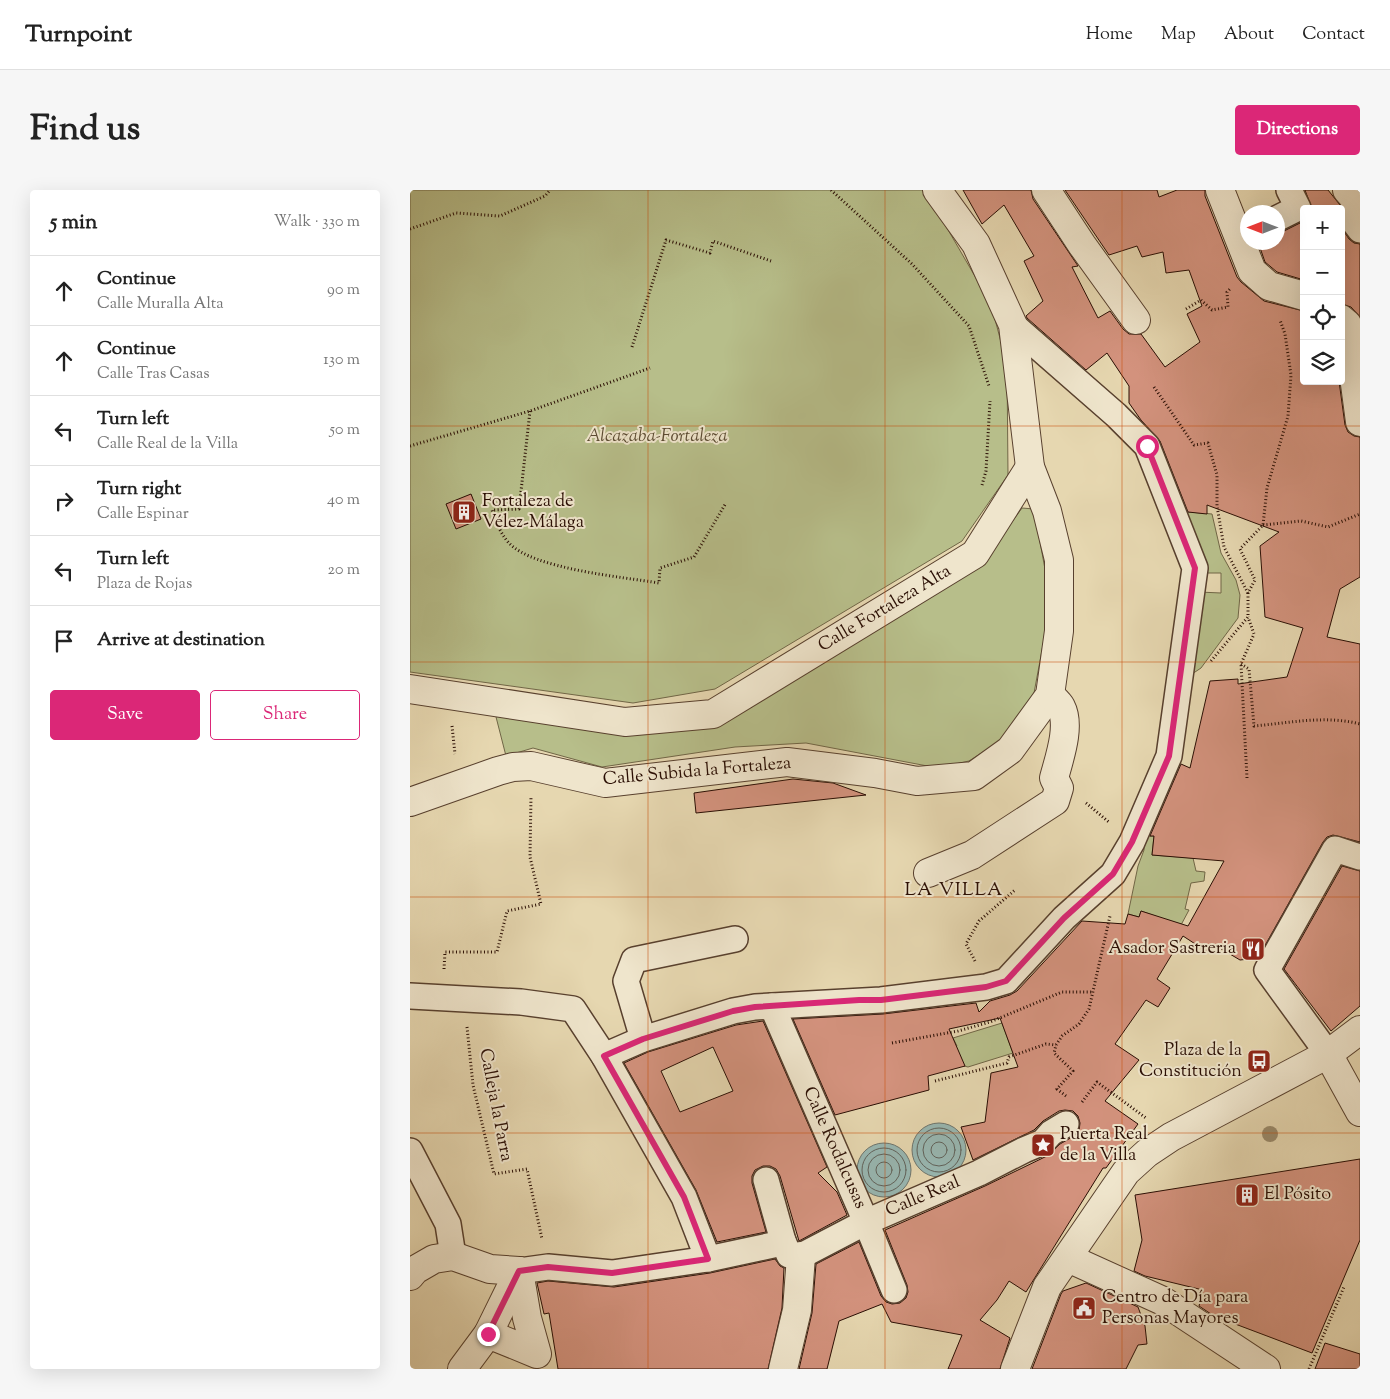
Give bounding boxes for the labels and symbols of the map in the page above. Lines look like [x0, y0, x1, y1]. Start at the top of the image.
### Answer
north arrow [1240, 205, 1285, 250]
park label: Alcazaba-Fortaleza [586, 424, 728, 450]
route start [1136, 435, 1159, 458]
place label: Fortaleza de Vélez-Málaga [482, 489, 584, 536]
building icon: Fortaleza de Vélez-Málaga [451, 499, 477, 525]
street label: Calle Fortaleza Alta [813, 559, 957, 659]
street label: Calle Subida la Fortaleza [602, 751, 792, 793]
district label: LA VILLA [905, 877, 1003, 904]
place label: Asador Sastreria [1108, 936, 1236, 962]
restaurant icon: Asador Sastreria [1240, 936, 1266, 962]
place label: Plaza de la Constitución [1139, 1038, 1242, 1085]
street label: Calleja la Parra [471, 1046, 519, 1164]
bus stop icon: Plaza de la Constitución [1246, 1048, 1272, 1074]
street label: Calle Rodalcusas [795, 1083, 873, 1213]
place label: Puerta Real de la Villa [1060, 1122, 1148, 1169]
place icon: Puerta Real de la Villa [1030, 1132, 1056, 1158]
street label: Calle Real [882, 1170, 964, 1224]
building icon: El Pósito [1234, 1182, 1260, 1208]
place label: El Pósito [1264, 1182, 1331, 1208]
place label: Centro de Día para Personas Mayores [1102, 1285, 1248, 1332]
public building icon: Centro de Día para Personas Mayores [1071, 1295, 1097, 1321]
route end [477, 1323, 500, 1346]

